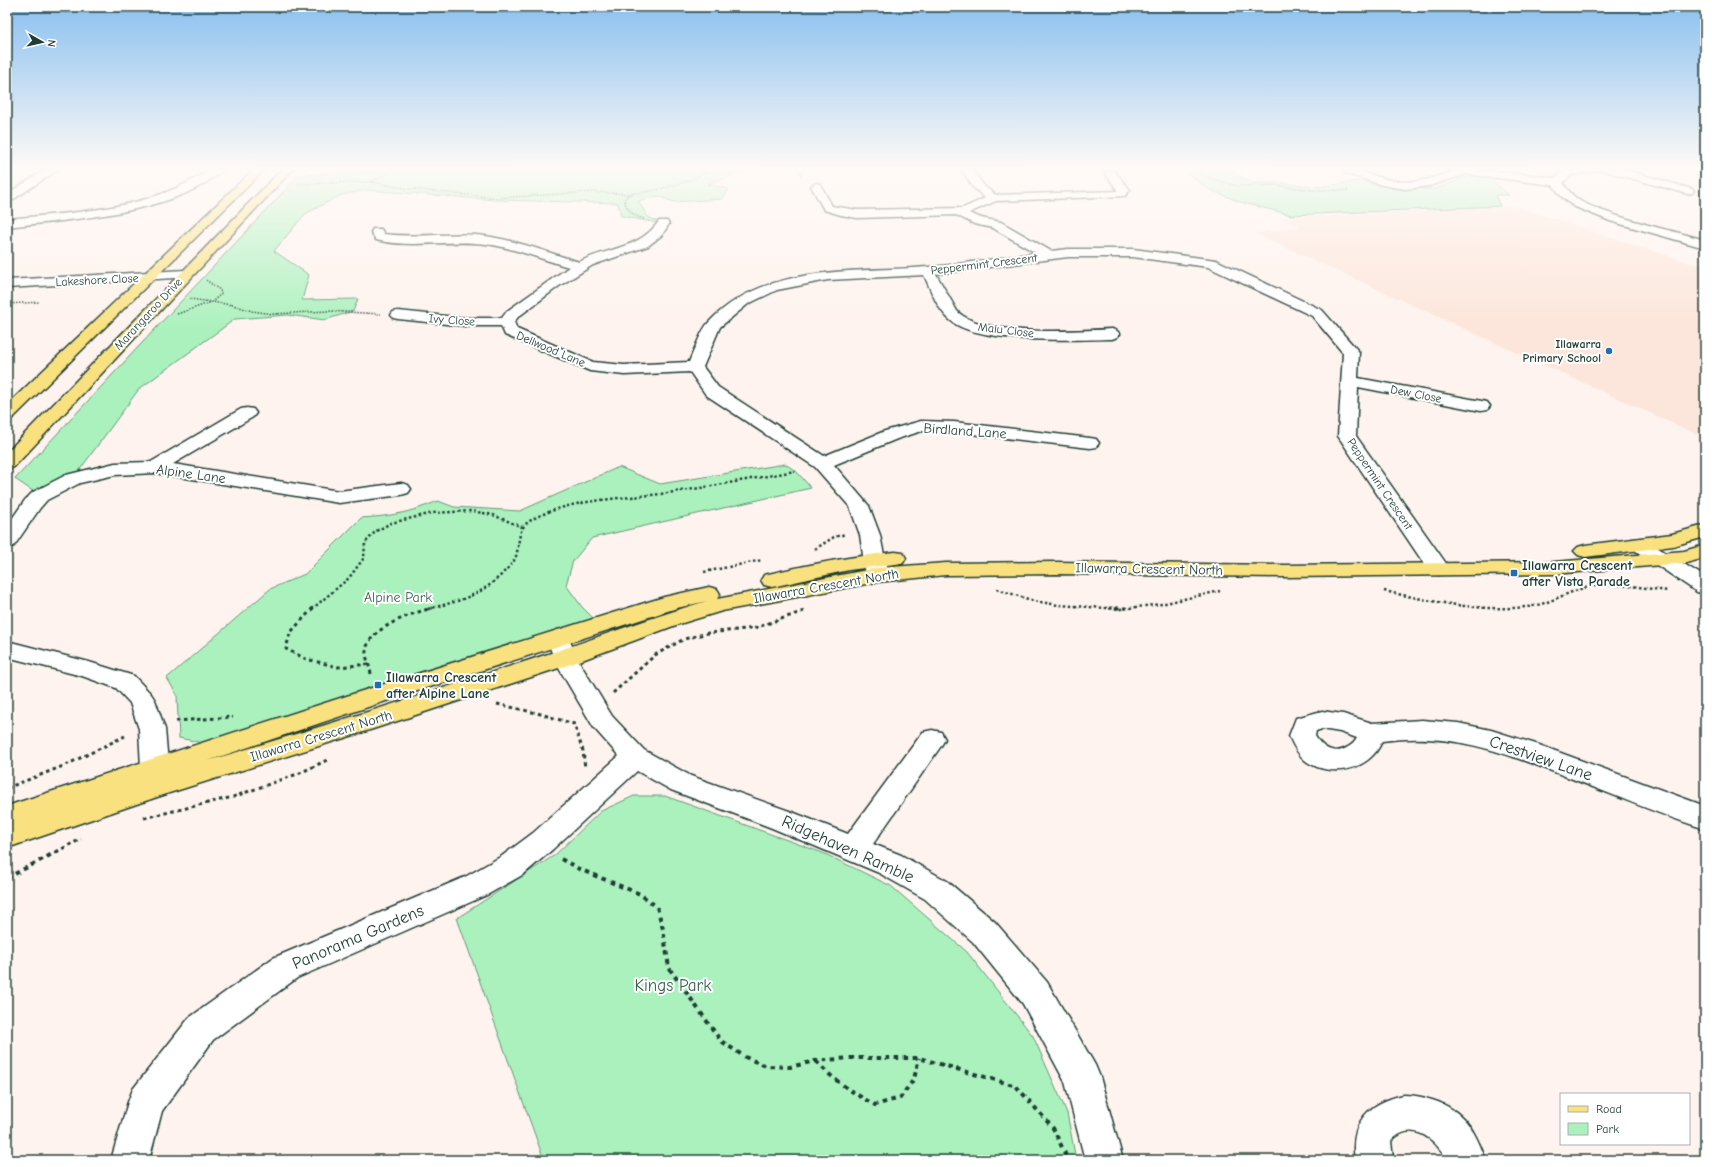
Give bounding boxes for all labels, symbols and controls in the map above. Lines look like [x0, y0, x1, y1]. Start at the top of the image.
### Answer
north arrow [22, 22, 62, 62]
text: N [44, 39, 58, 48]
street label: Peppermint Crescent [930, 250, 1039, 277]
street label: Lakeshore Close [55, 271, 139, 289]
street label: Marangaroo Drive [111, 275, 185, 353]
street label: Ivy Close [428, 311, 476, 329]
street label: Malu Close [977, 320, 1035, 340]
street label: Dellwood Lane [514, 328, 588, 370]
place label: Illawarra Primary School [1523, 337, 1601, 365]
marker: Illawarra Primary School [1604, 346, 1614, 356]
street label: Dew Close [1389, 382, 1443, 406]
street label: Birdland Lane [923, 420, 1007, 442]
street label: Peppermint Crescent [1344, 436, 1416, 533]
street label: Alpine Lane [155, 461, 227, 487]
place label: Illawarra Crescent after Vista Parade [1522, 557, 1633, 590]
street label: Illawarra Crescent North [1075, 559, 1223, 579]
street label: Illawarra Crescent North [752, 565, 900, 607]
marker: Illawarra Crescent after Vista Parade [1509, 568, 1519, 578]
park label: Alpine Park [364, 589, 432, 606]
place label: Illawarra Crescent after Alpine Lane [386, 669, 497, 702]
marker: Illawarra Crescent after Alpine Lane [373, 680, 383, 690]
street label: Illawarra Crescent North [248, 706, 394, 766]
street label: Crestview Lane [1487, 732, 1595, 784]
street label: Ridgehaven Ramble [779, 811, 917, 887]
street label: Panorama Gardens [289, 901, 427, 973]
park label: Kings Park [634, 976, 712, 995]
legend [1560, 1093, 1690, 1145]
text: Road [1596, 1102, 1622, 1116]
text: Park [1596, 1122, 1619, 1136]

